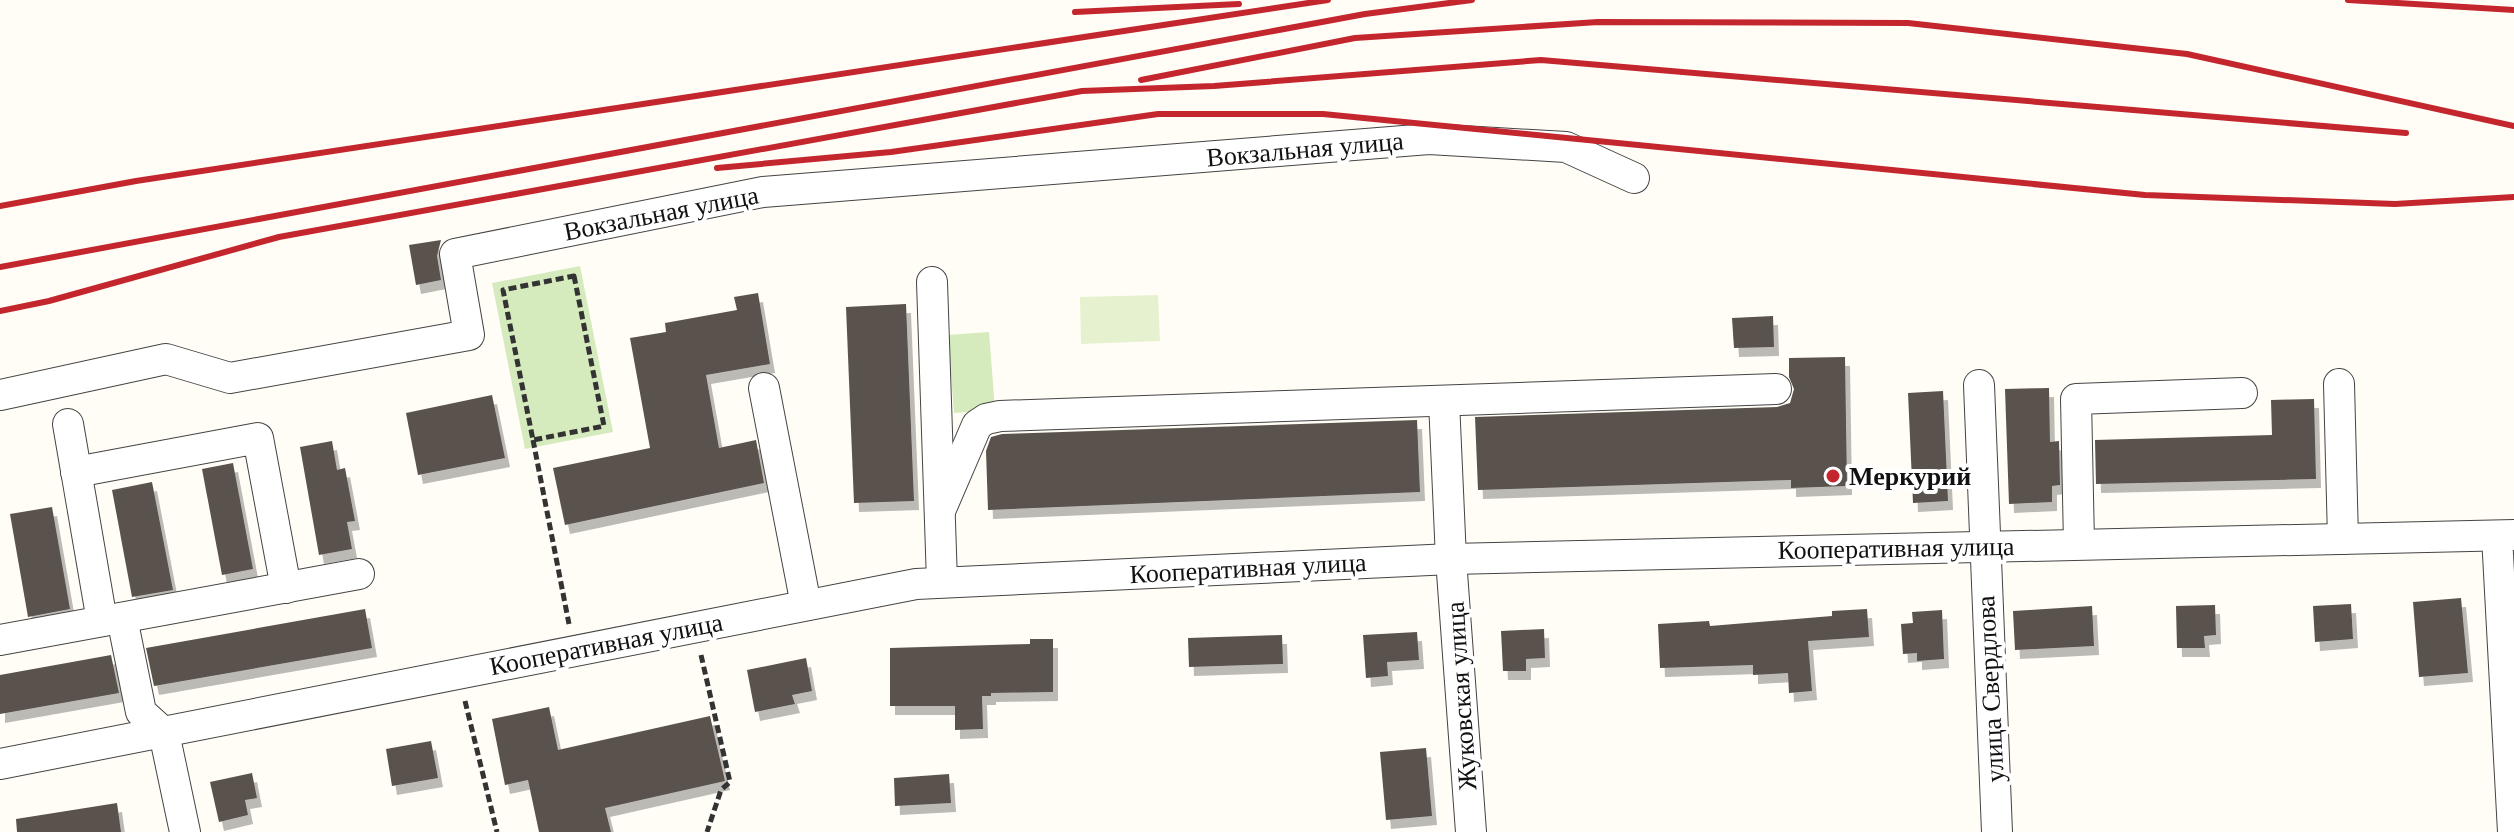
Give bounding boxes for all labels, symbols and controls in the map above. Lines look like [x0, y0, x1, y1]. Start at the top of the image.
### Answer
street label: Вокзальная улица [1205, 126, 1405, 173]
street label: Вокзальная улица [561, 180, 761, 247]
place label: Меркурий [1849, 462, 1971, 491]
marker: Меркурий [1824, 467, 1842, 485]
street label: Кооперативная улица [1777, 532, 2015, 565]
street label: Кооперативная улица [1129, 548, 1368, 589]
street label: улица Свердлова [1971, 594, 2010, 783]
street label: Жуковская улица [1440, 600, 1483, 791]
street label: Кооперативная улица [487, 608, 726, 681]

